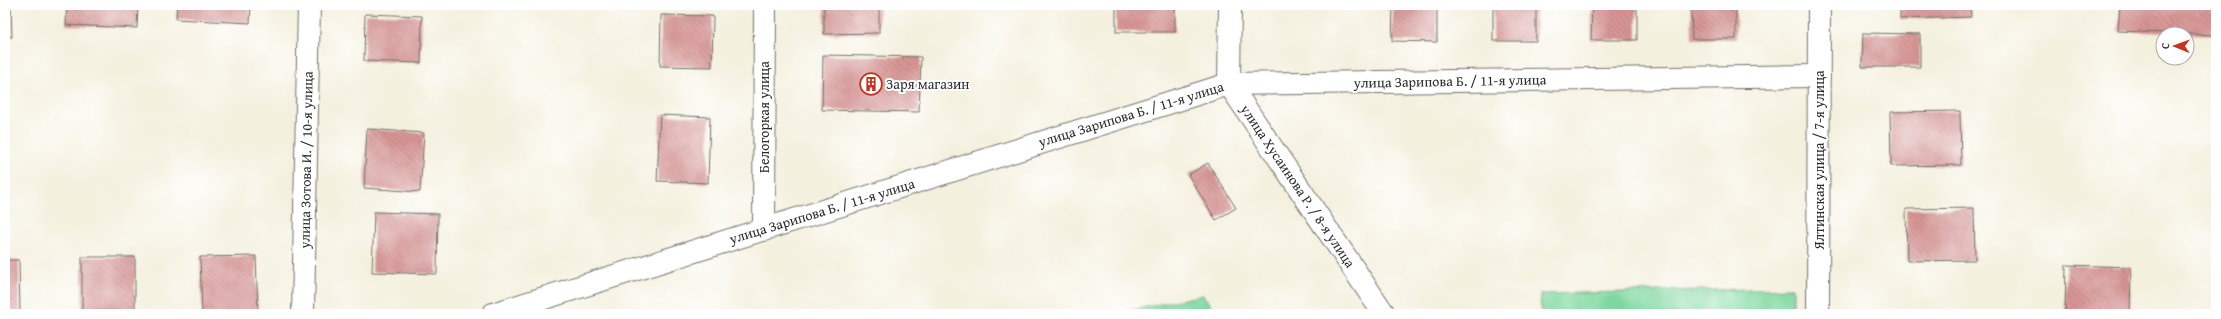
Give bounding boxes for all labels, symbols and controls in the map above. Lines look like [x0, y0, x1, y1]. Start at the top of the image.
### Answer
north arrow [2155, 26, 2195, 66]
text: С [2157, 43, 2173, 49]
street label: Белогоркая улица [754, 61, 774, 173]
street label: улица Зарипова Б. / 11-я улица [1353, 69, 1547, 93]
street label: Ялтинская улица / 7-я улица [1809, 70, 1829, 251]
street label: улица Зотова И. / 10-я улица [294, 71, 318, 250]
building icon: Заря магазин [858, 71, 884, 97]
place label: Заря магазин [886, 74, 969, 94]
street label: улица Зарипова Б. / 11-я улица [1035, 76, 1226, 152]
street label: улица Хусаинова Р. / 8-я улица [1235, 100, 1360, 272]
street label: улица Зарипова Б. / 11-я улица [726, 173, 917, 249]

